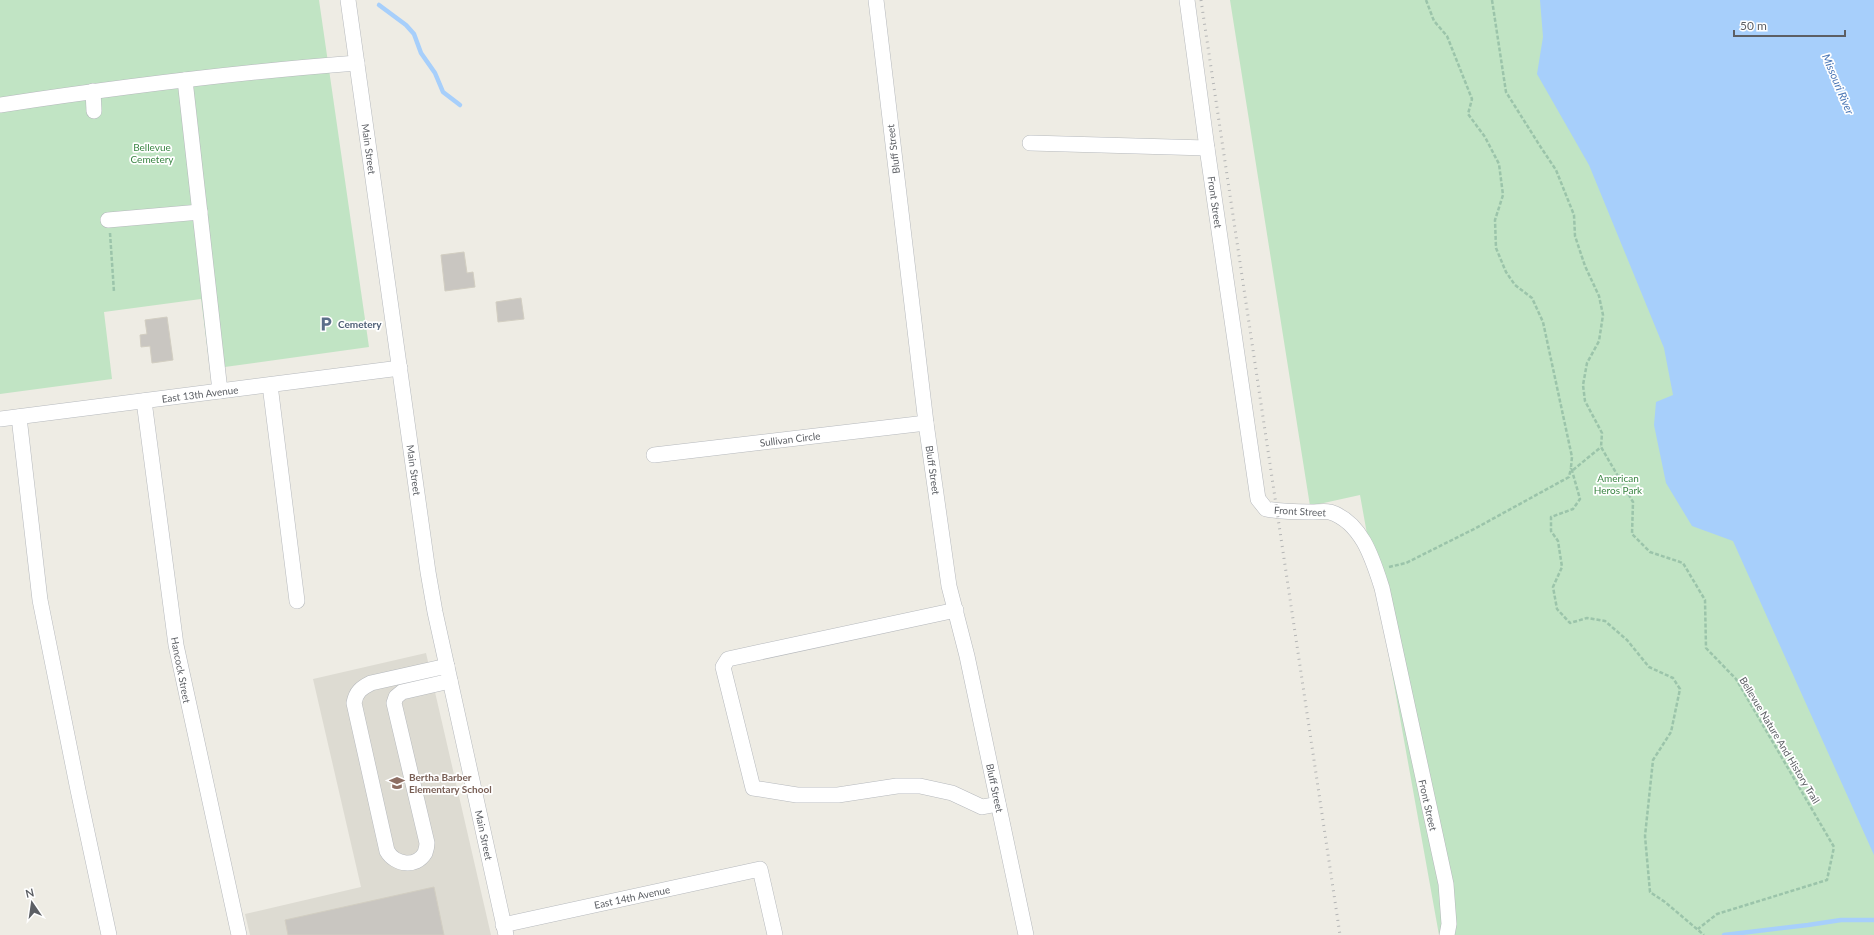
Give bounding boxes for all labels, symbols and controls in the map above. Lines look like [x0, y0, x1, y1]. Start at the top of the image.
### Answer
scale bar [1734, 12, 1845, 38]
text: 50 m [1740, 18, 1767, 33]
water label: Missouri River [1820, 52, 1857, 116]
street label: Main Street [360, 123, 379, 175]
street label: Bluff Street [884, 123, 902, 174]
park label: Bellevue Cemetery [131, 141, 174, 165]
street label: Front Street [1205, 175, 1225, 229]
parking icon: Cemetery [317, 315, 335, 333]
place label: Cemetery [338, 318, 382, 330]
street label: East 13th Avenue [161, 383, 239, 405]
street label: Sullivan Circle [759, 429, 821, 449]
street label: Main Street [405, 444, 424, 496]
street label: Bluff Street [924, 445, 942, 496]
park label: American Heros Park [1594, 472, 1643, 496]
street label: Front Street [1274, 504, 1327, 518]
street label: Hancock Street [169, 636, 193, 705]
street label: Bellevue Nature And History Trail [1737, 675, 1823, 805]
street label: Bluff Street [984, 762, 1006, 814]
place label: Bertha Barber Elementary School [409, 771, 492, 795]
school or university icon: Bertha Barber Elementary School [388, 774, 406, 792]
street label: Front Street [1416, 778, 1440, 832]
street label: Main Street [473, 809, 495, 862]
north arrow [12, 883, 52, 923]
street label: East 14th Avenue [593, 883, 671, 911]
text: N [24, 885, 35, 900]

